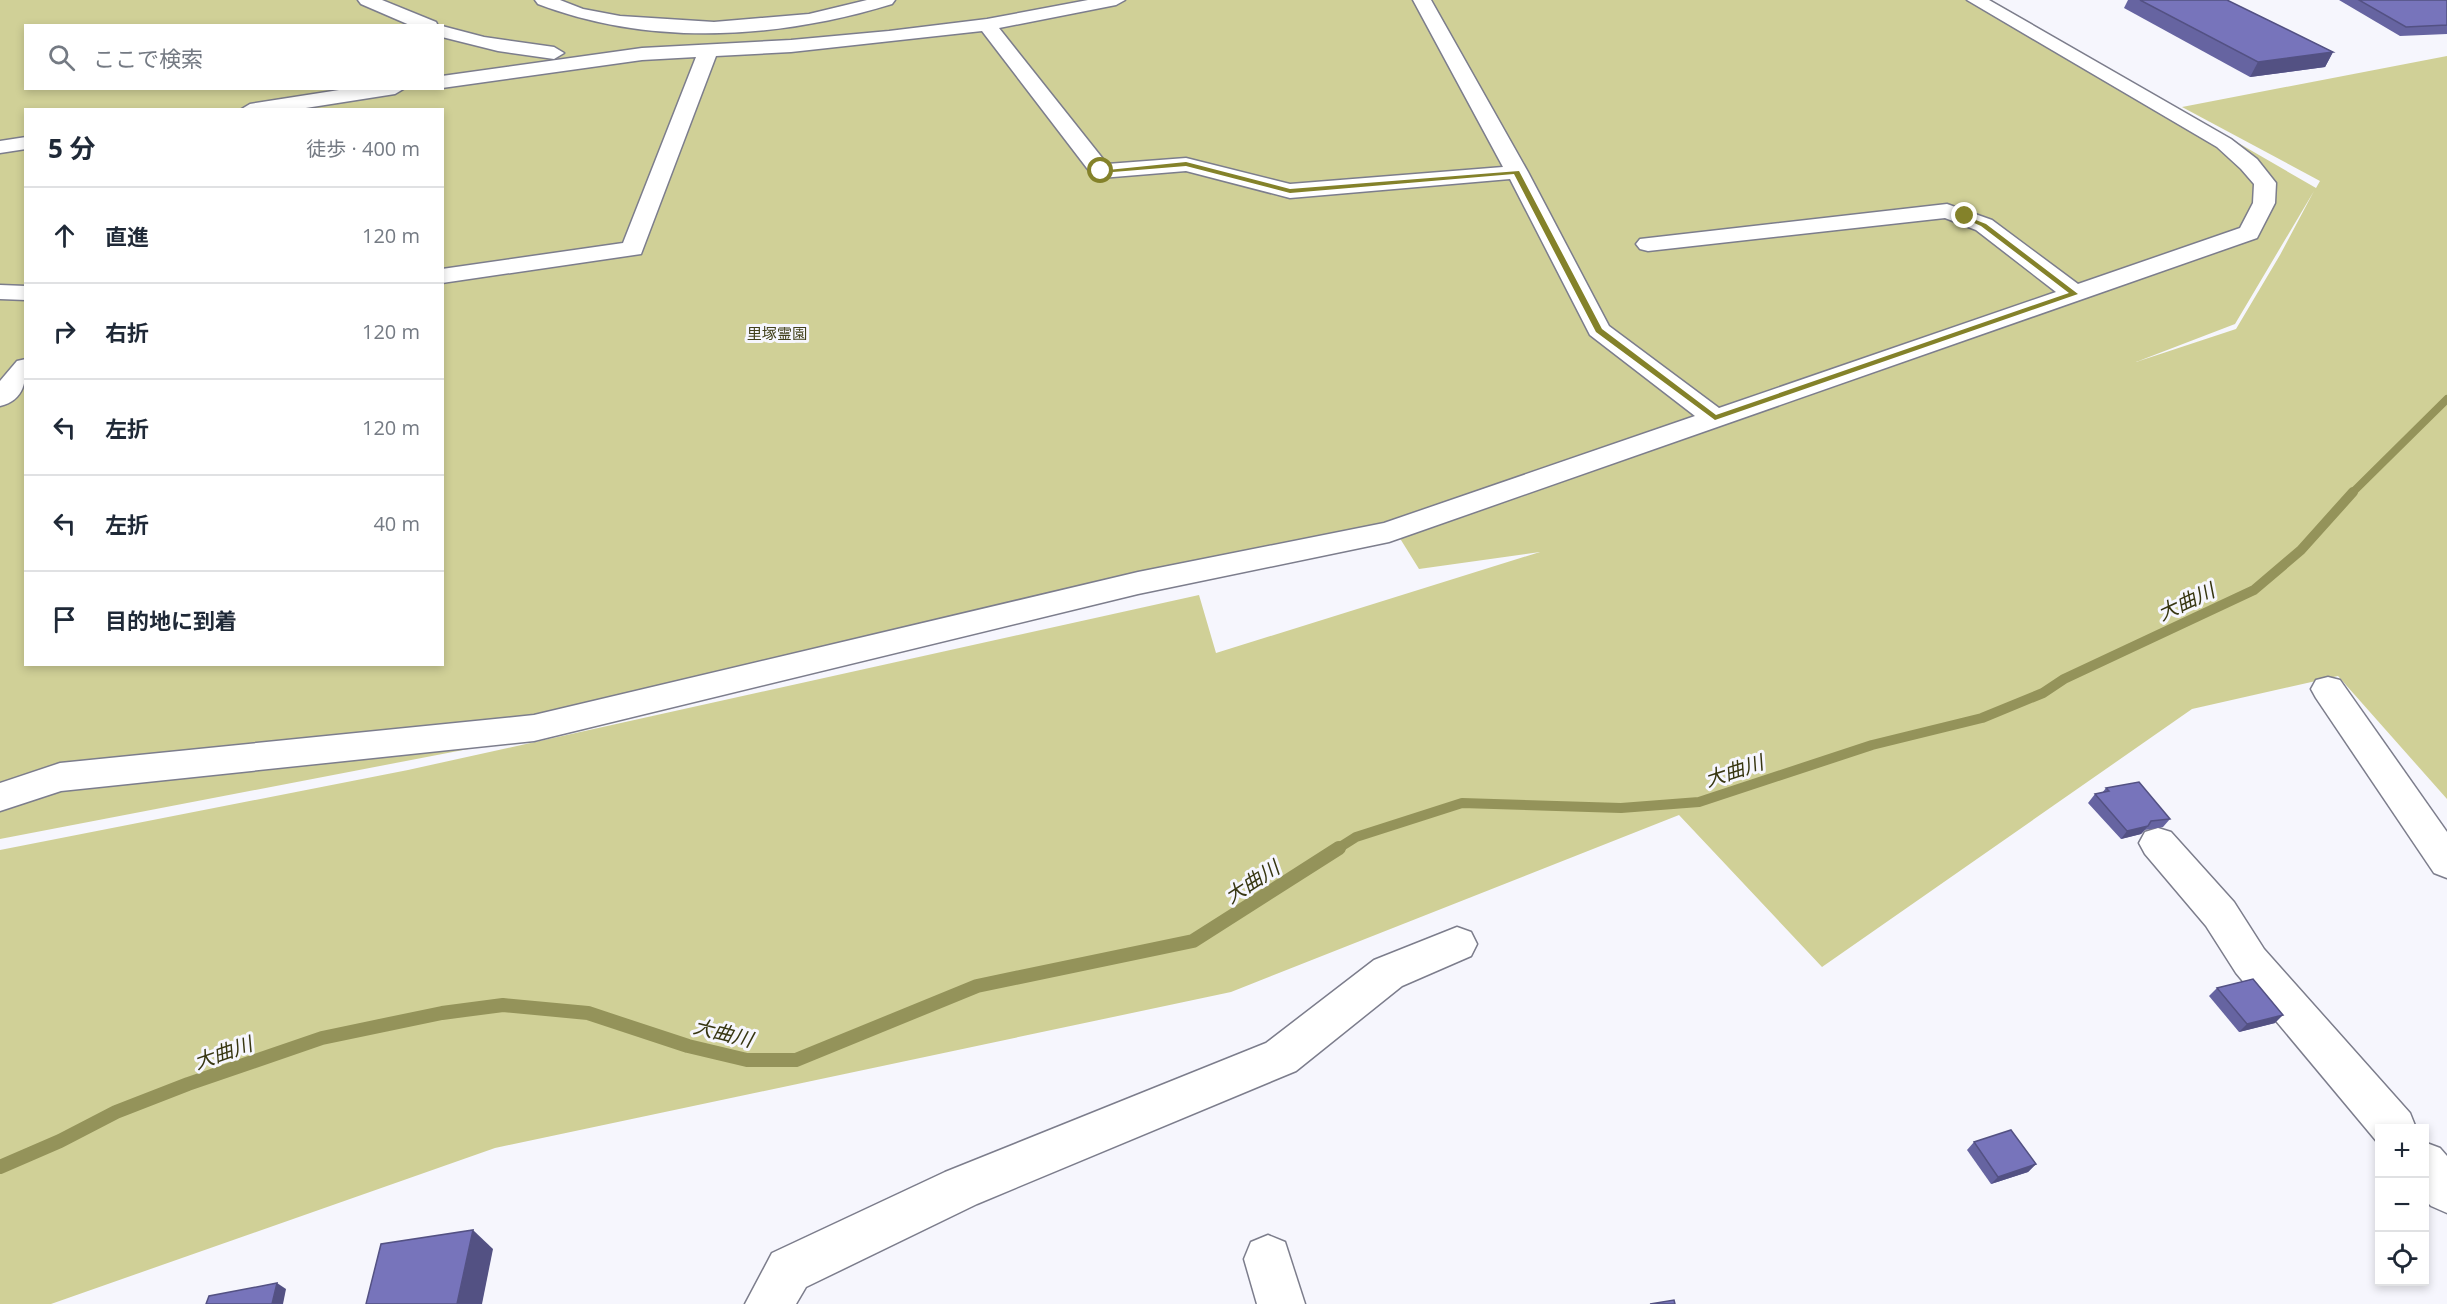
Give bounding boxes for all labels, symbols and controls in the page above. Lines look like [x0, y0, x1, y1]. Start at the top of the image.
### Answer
search box [24, 24, 444, 90]
icon: search [45, 41, 78, 74]
text: ここで検索 [93, 43, 203, 73]
text: 5 分 [48, 130, 96, 166]
text: 徒歩 · 400 m [306, 135, 420, 162]
route start [1087, 157, 1113, 183]
route end [1951, 202, 1977, 228]
icon: ahead [48, 219, 81, 252]
text: 直進 [105, 221, 149, 251]
text: 120 m [362, 222, 420, 249]
icon: right [48, 315, 81, 348]
text: 右折 [105, 317, 149, 347]
text: 120 m [362, 318, 420, 345]
park label: 里塚霊園 [747, 323, 807, 343]
icon: left [48, 411, 81, 444]
text: 左折 [105, 413, 149, 443]
text: 120 m [362, 414, 420, 441]
icon: left [48, 507, 81, 540]
text: 左折 [105, 509, 149, 539]
text: 40 m [373, 510, 420, 537]
water label: 大曲川 [2153, 576, 2220, 626]
icon: arrive [48, 603, 81, 636]
text: 目的地に到着 [105, 605, 237, 635]
water label: 大曲川 [1701, 748, 1768, 793]
water label: 大曲川 [1219, 853, 1286, 909]
water label: 大曲川 [691, 1012, 757, 1053]
water label: 大曲川 [190, 1029, 257, 1075]
map controls [2375, 1124, 2429, 1286]
button: + [2375, 1124, 2429, 1178]
button: − [2375, 1178, 2429, 1232]
button: locate [2375, 1232, 2429, 1286]

